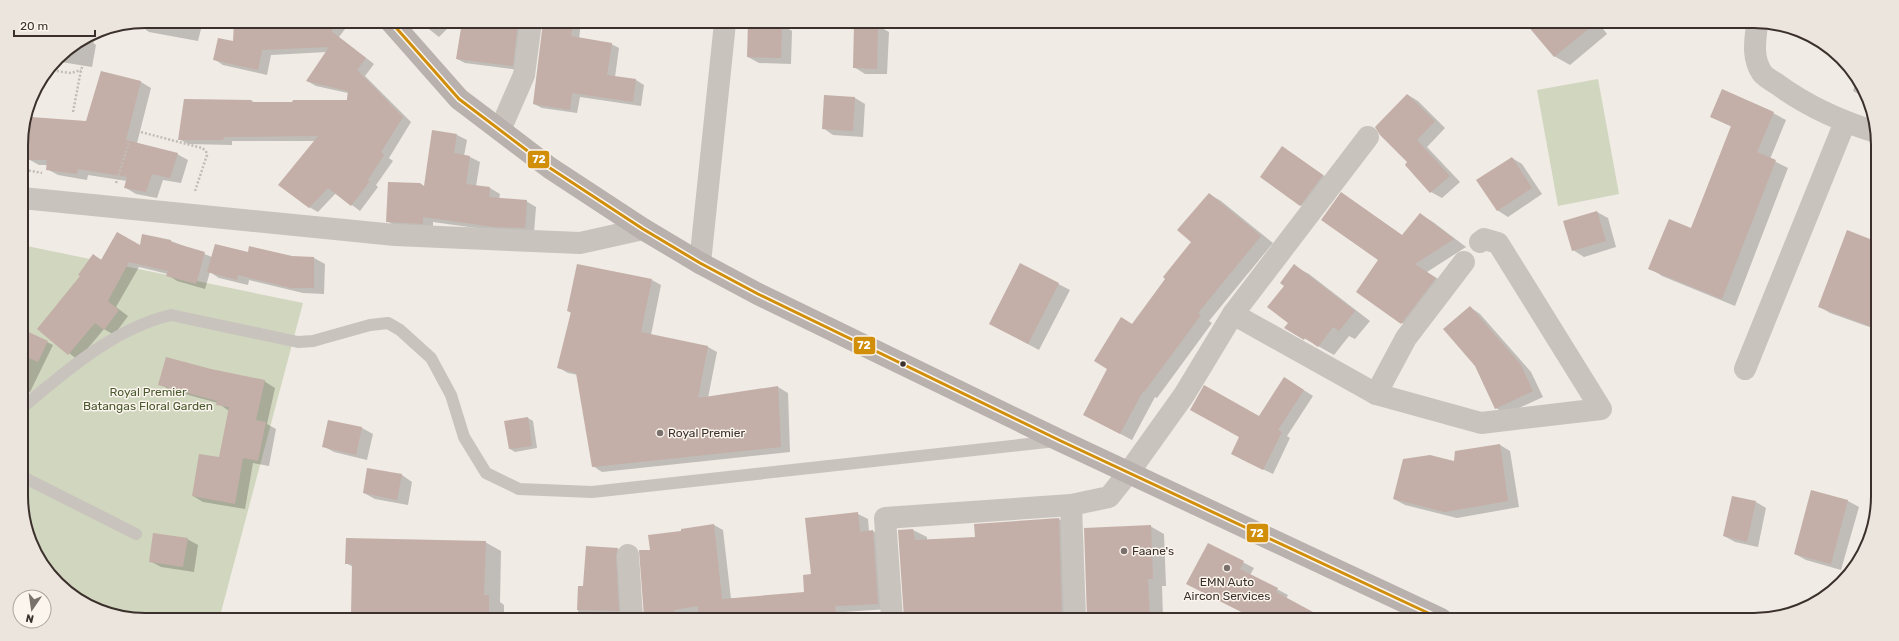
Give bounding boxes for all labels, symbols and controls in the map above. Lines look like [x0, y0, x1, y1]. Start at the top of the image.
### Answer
scale bar [14, 12, 95, 38]
text: 20 m [20, 19, 48, 33]
line badge: 72 [527, 150, 550, 169]
text: 72 [532, 153, 546, 166]
line badge: 72 [853, 336, 876, 355]
text: 72 [857, 339, 871, 352]
unlabelled marker [898, 359, 908, 369]
park label: Royal Premier Batangas Floral Garden [83, 385, 213, 413]
place label: Royal Premier [668, 426, 745, 440]
marker: Royal Premier [655, 428, 665, 438]
line badge: 72 [1246, 523, 1269, 543]
text: 72 [1250, 527, 1264, 540]
place label: Faane's [1132, 544, 1174, 558]
marker: Faane's [1119, 546, 1129, 556]
marker: EMN Auto Aircon Services [1222, 563, 1232, 573]
place label: EMN Auto Aircon Services [1184, 575, 1270, 603]
north arrow [12, 589, 52, 629]
text: N [24, 611, 35, 625]

